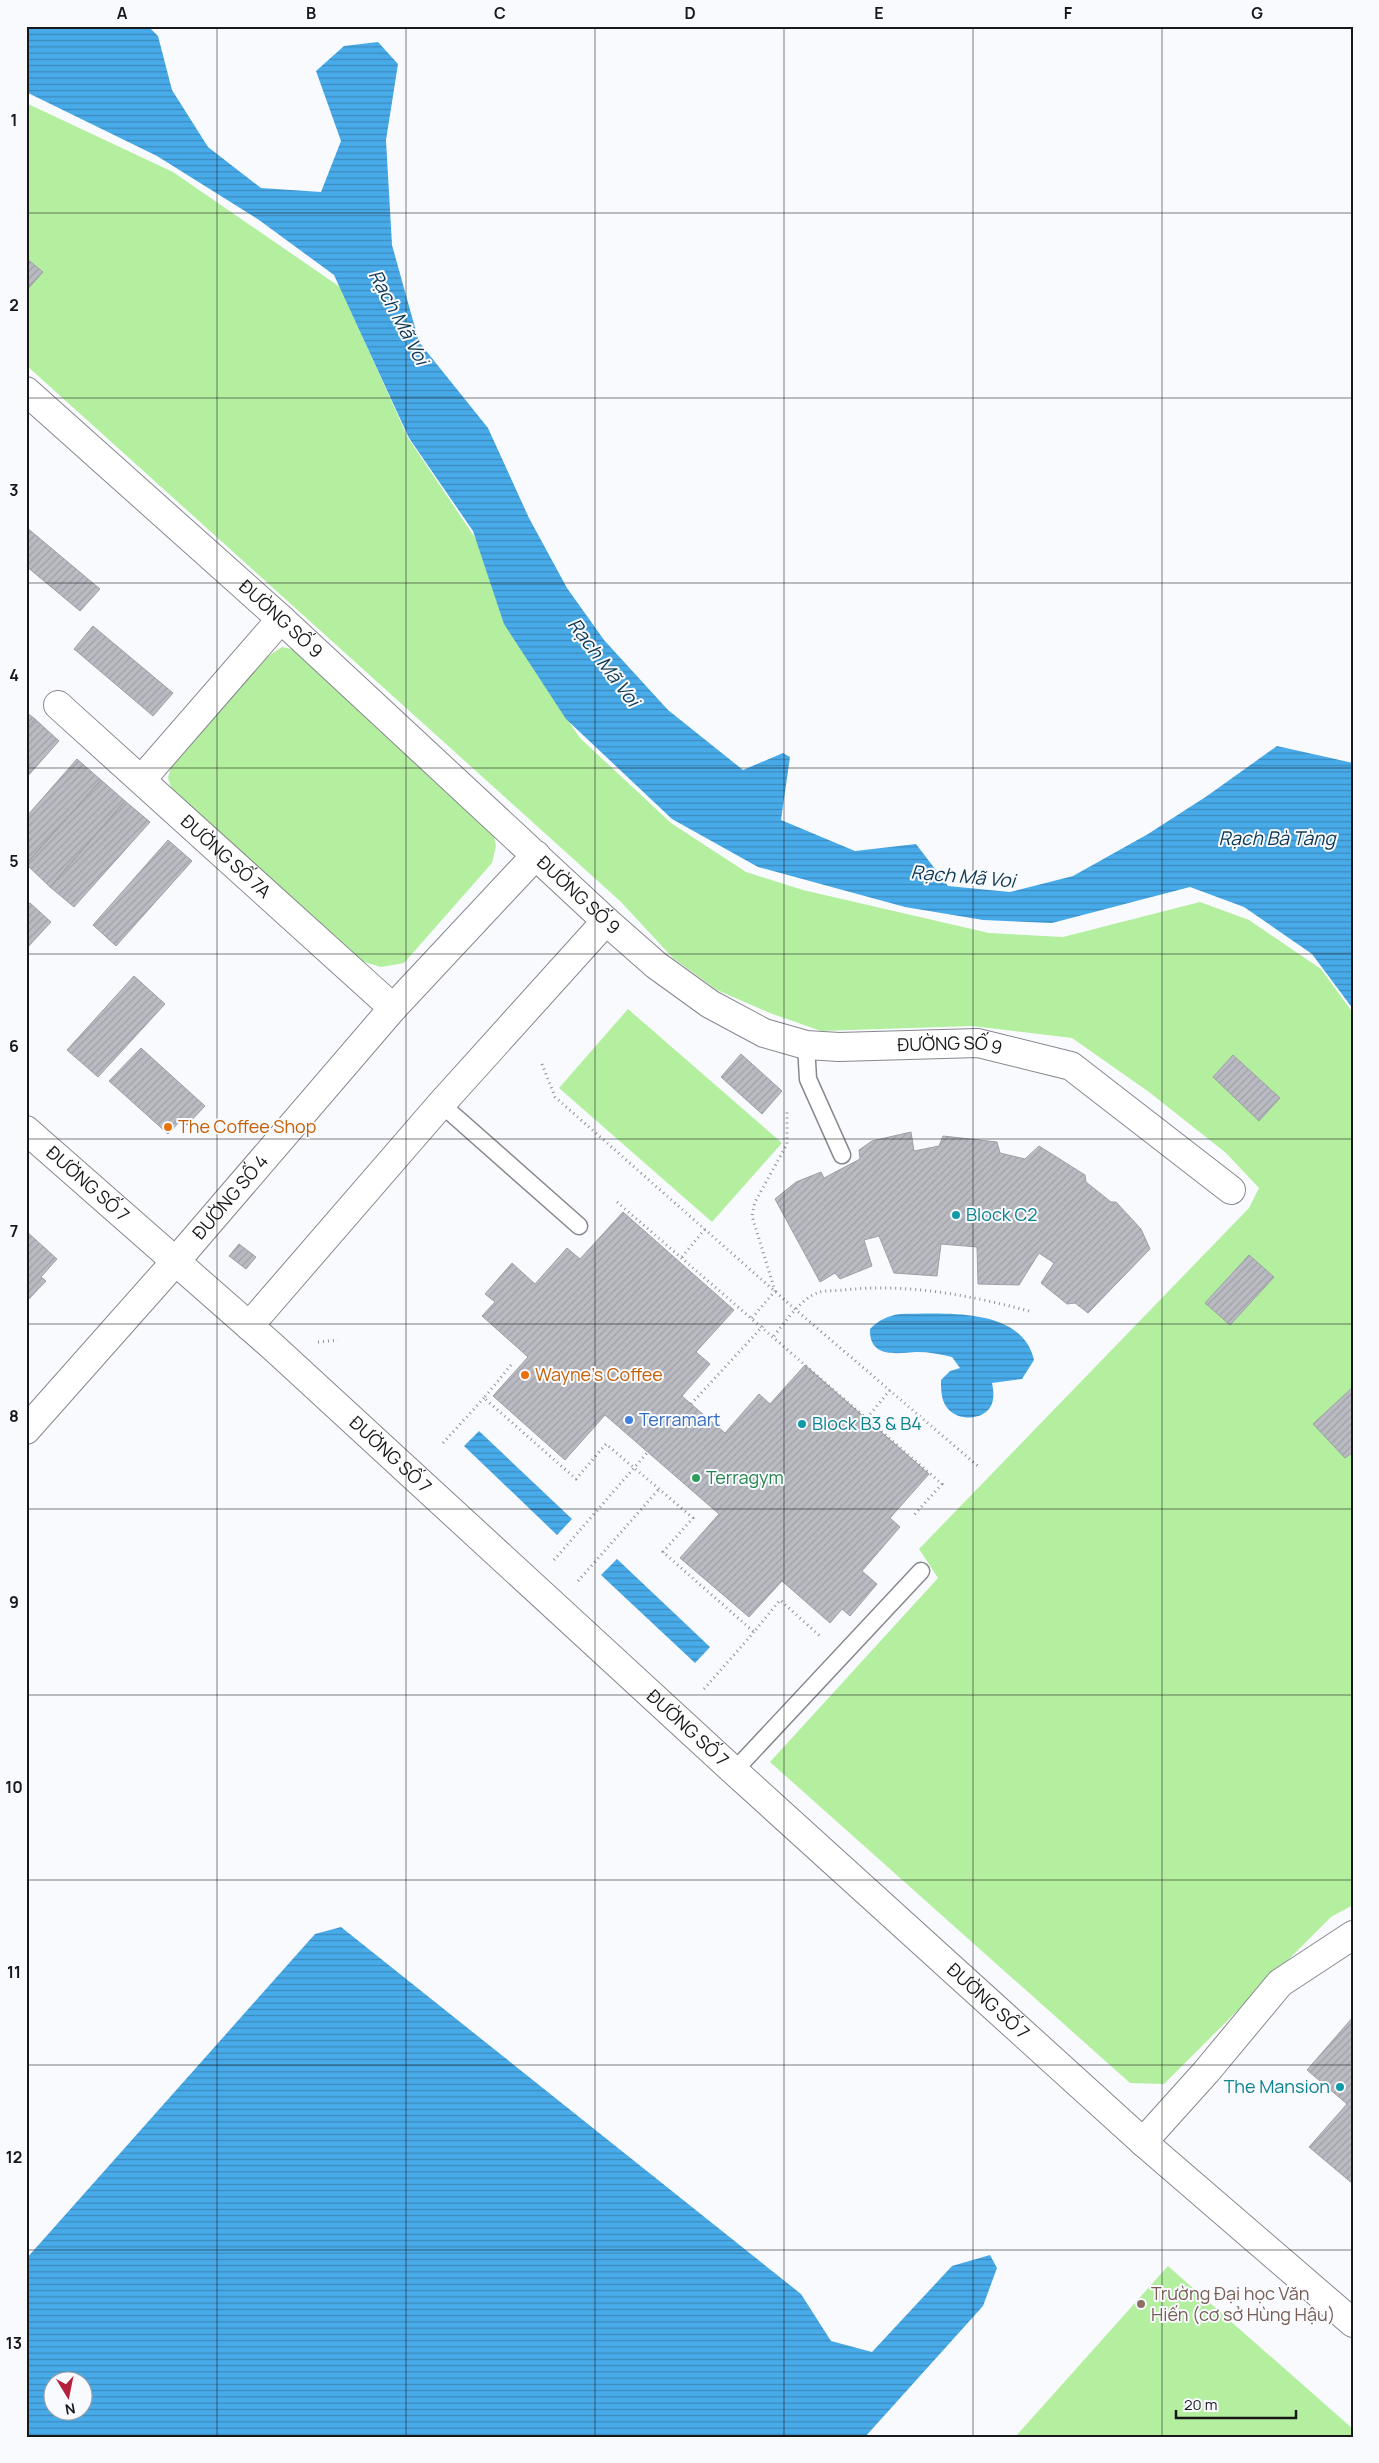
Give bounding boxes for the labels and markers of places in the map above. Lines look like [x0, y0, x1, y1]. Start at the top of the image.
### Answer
place label: The Coffee Shop [178, 1114, 316, 1138]
marker: The Coffee Shop [162, 1121, 174, 1133]
place label: Block C2 [966, 1202, 1038, 1226]
marker: Block C2 [950, 1209, 962, 1221]
place label: Wayne's Coffee [535, 1362, 663, 1386]
marker: Wayne's Coffee [519, 1369, 531, 1381]
place label: Terramart [639, 1407, 720, 1431]
place label: Block B3 & B4 [812, 1411, 922, 1435]
marker: Terramart [623, 1414, 635, 1426]
marker: Block B3 & B4 [796, 1418, 808, 1430]
place label: Terragym [706, 1465, 784, 1489]
marker: Terragym [690, 1472, 702, 1484]
place label: The Mansion [1224, 2074, 1330, 2098]
marker: The Mansion [1334, 2081, 1346, 2093]
place label: Trường Đại học Văn Hiến (cơ sở Hùng Hậu) [1151, 2281, 1335, 2326]
marker: Trường Đại học Văn Hiến (cơ sở Hùng Hậu) [1135, 2298, 1147, 2310]

